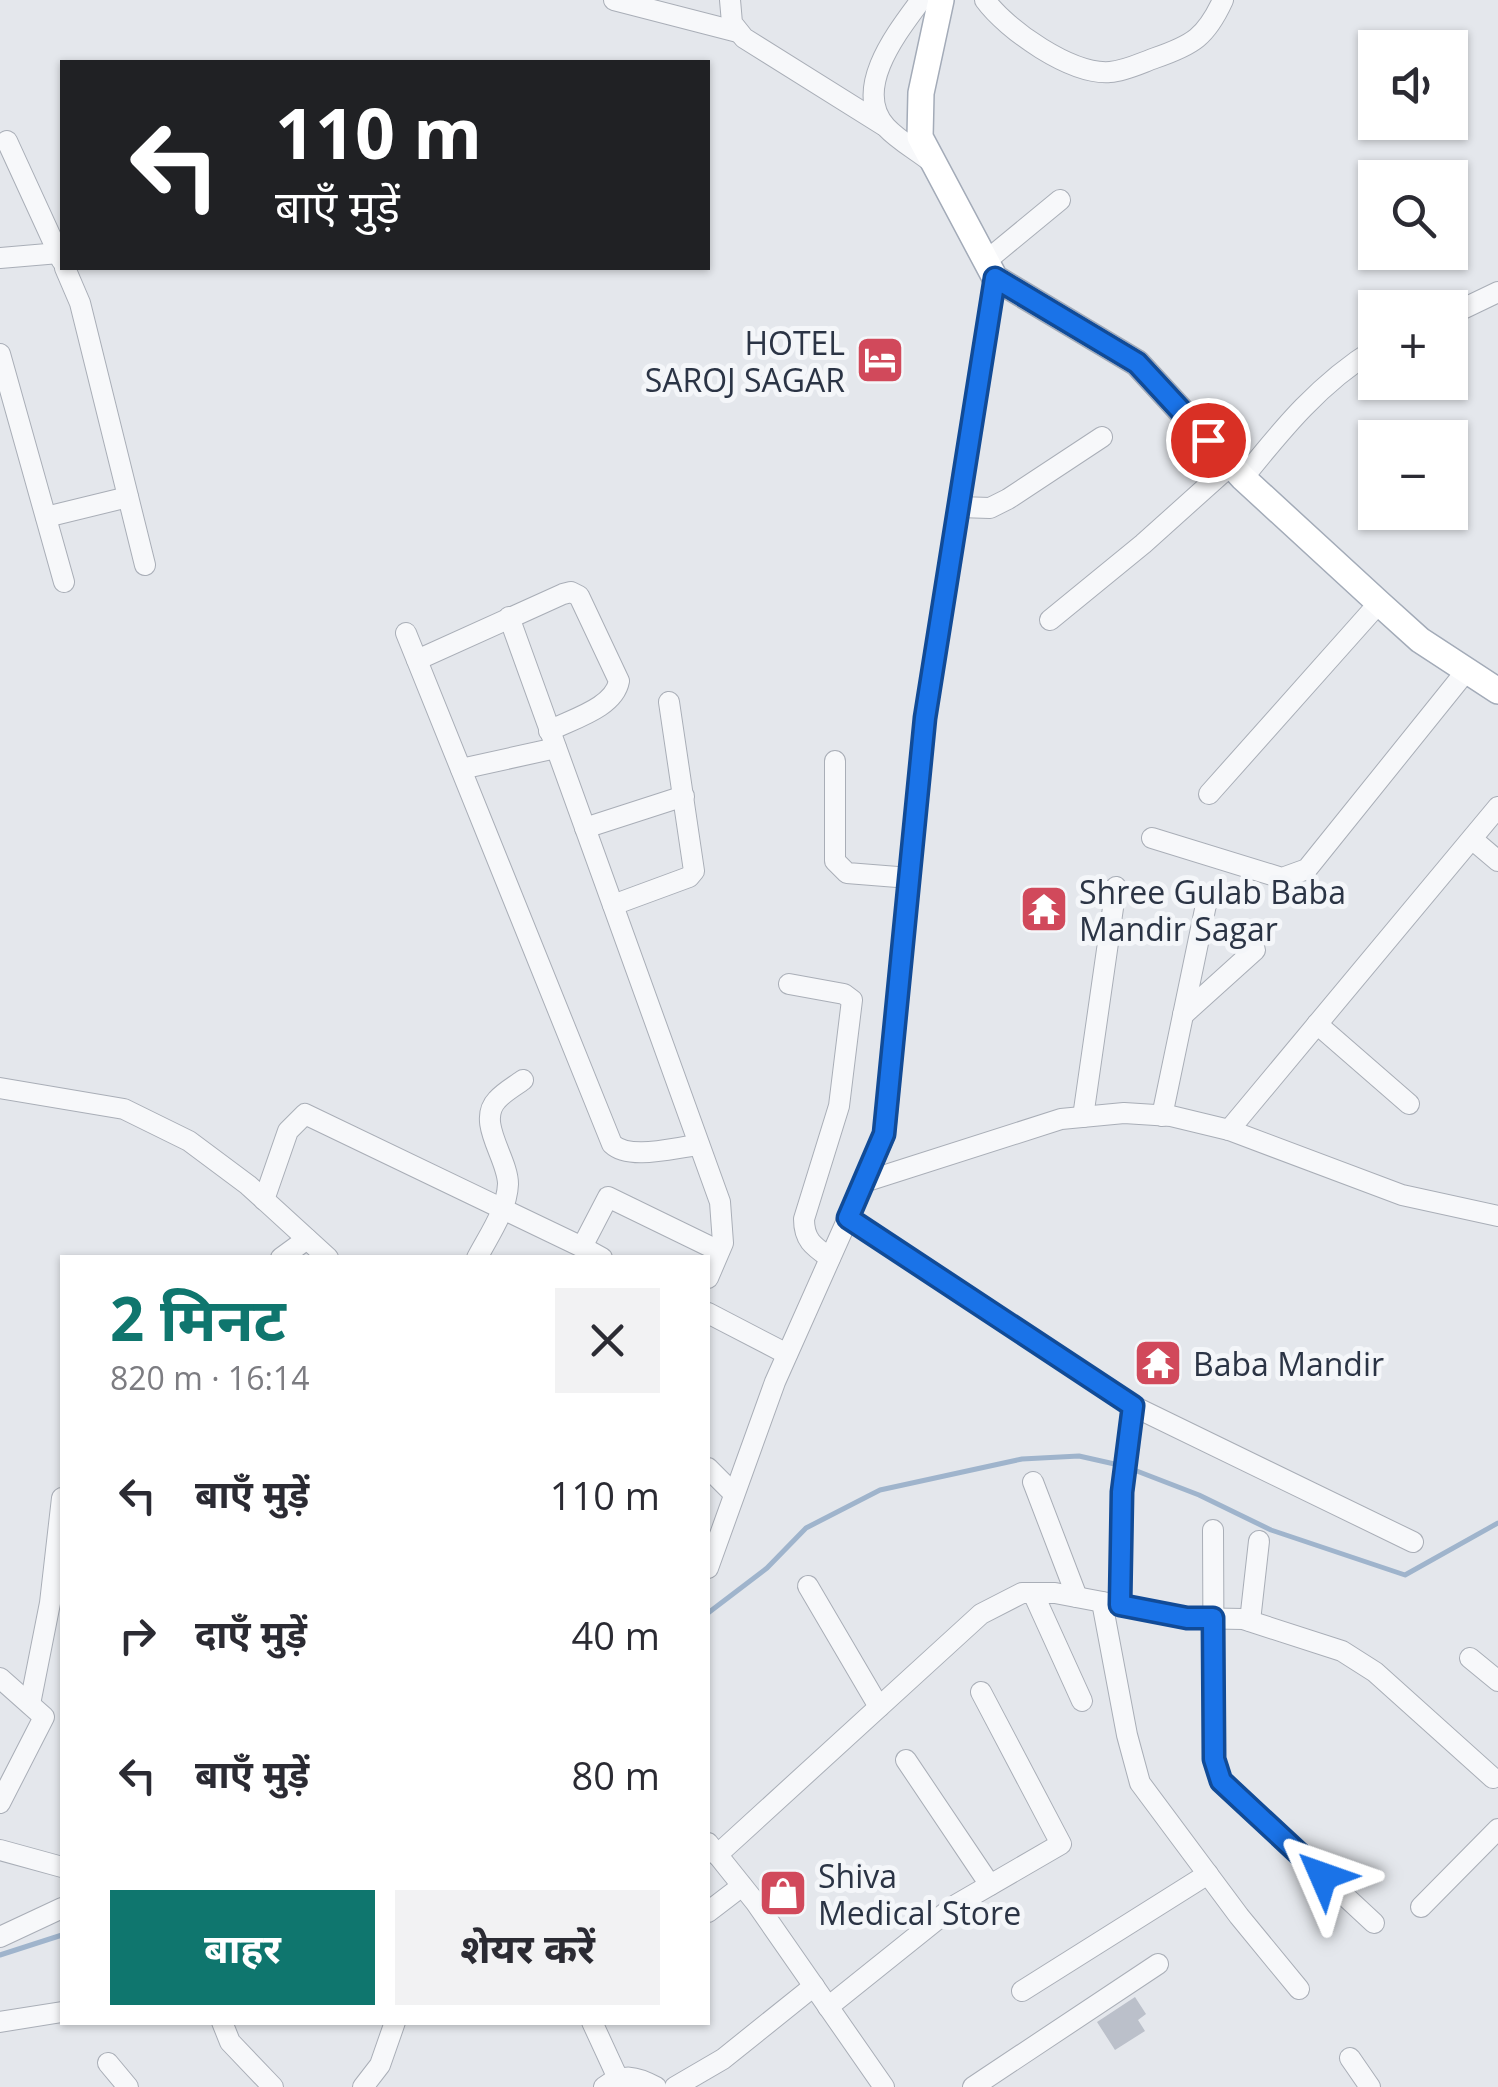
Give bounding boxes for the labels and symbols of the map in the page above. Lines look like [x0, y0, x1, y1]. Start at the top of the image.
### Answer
place label: HOTEL SAROJ SAGAR [645, 321, 845, 401]
hotel icon: HOTEL SAROJ SAGAR [854, 334, 906, 386]
pin [1166, 398, 1251, 483]
place label: Shree Gulab Baba Mandir Sagar [1079, 870, 1346, 950]
temple icon: Shree Gulab Baba Mandir Sagar [1018, 883, 1070, 935]
temple icon: Baba Mandir [1132, 1337, 1184, 1389]
place label: Baba Mandir [1193, 1342, 1384, 1385]
position arrow [1271, 1824, 1375, 1928]
place label: Shiva Medical Store [818, 1854, 1021, 1934]
shop icon: Shiva Medical Store [757, 1867, 809, 1919]

